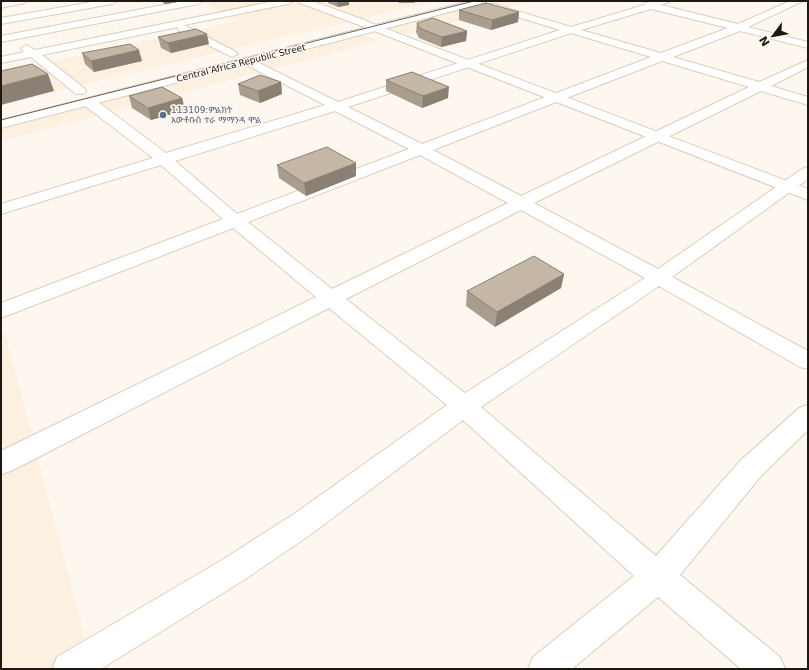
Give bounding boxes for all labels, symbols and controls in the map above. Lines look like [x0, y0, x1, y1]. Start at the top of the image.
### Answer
north arrow [753, 16, 793, 56]
text: N [757, 34, 773, 48]
street label: Central Africa Republic Street [175, 42, 307, 84]
place label: 113109:ምልክት አውቶቡስ ተራ ማማንዳ ሞል [171, 105, 261, 125]
marker: 113109:ምልክት አውቶቡስ ተራ ማማንዳ ሞል [158, 110, 168, 120]

